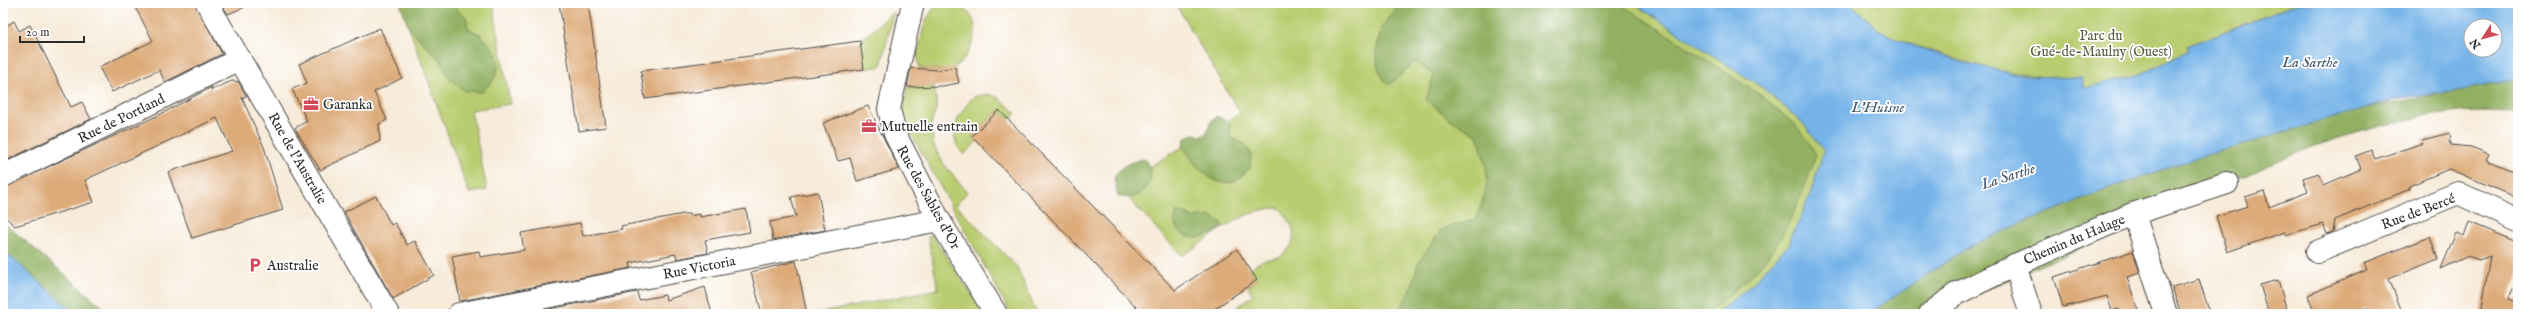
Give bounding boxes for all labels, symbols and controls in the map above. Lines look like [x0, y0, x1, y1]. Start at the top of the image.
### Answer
scale bar [20, 18, 84, 44]
north arrow [2463, 18, 2503, 58]
text: 20 m [26, 25, 49, 40]
park label: Parc du Gué-de-Maulny (Ouest) [2030, 27, 2172, 61]
text: N [2467, 35, 2485, 52]
water label: La Sarthe [2281, 53, 2338, 72]
street label: Rue de Portland [75, 90, 168, 148]
office icon: Garanka [302, 95, 320, 113]
place label: Garanka [323, 96, 373, 114]
water label: L'Huisne [1850, 98, 1905, 117]
street label: Rue de l'Australie [264, 109, 331, 208]
office icon: Mutuelle entrain [860, 117, 878, 135]
place label: Mutuelle entrain [881, 118, 978, 136]
street label: Rue des Sables d'Or [892, 142, 964, 253]
water label: La Sarthe [1978, 159, 2037, 194]
street label: Rue de Bercé [2379, 189, 2458, 234]
street label: Chemin du Halage [2021, 210, 2128, 269]
street label: Rue Victoria [661, 252, 738, 284]
parking icon: Australie [246, 256, 264, 274]
place label: Australie [266, 257, 319, 275]

